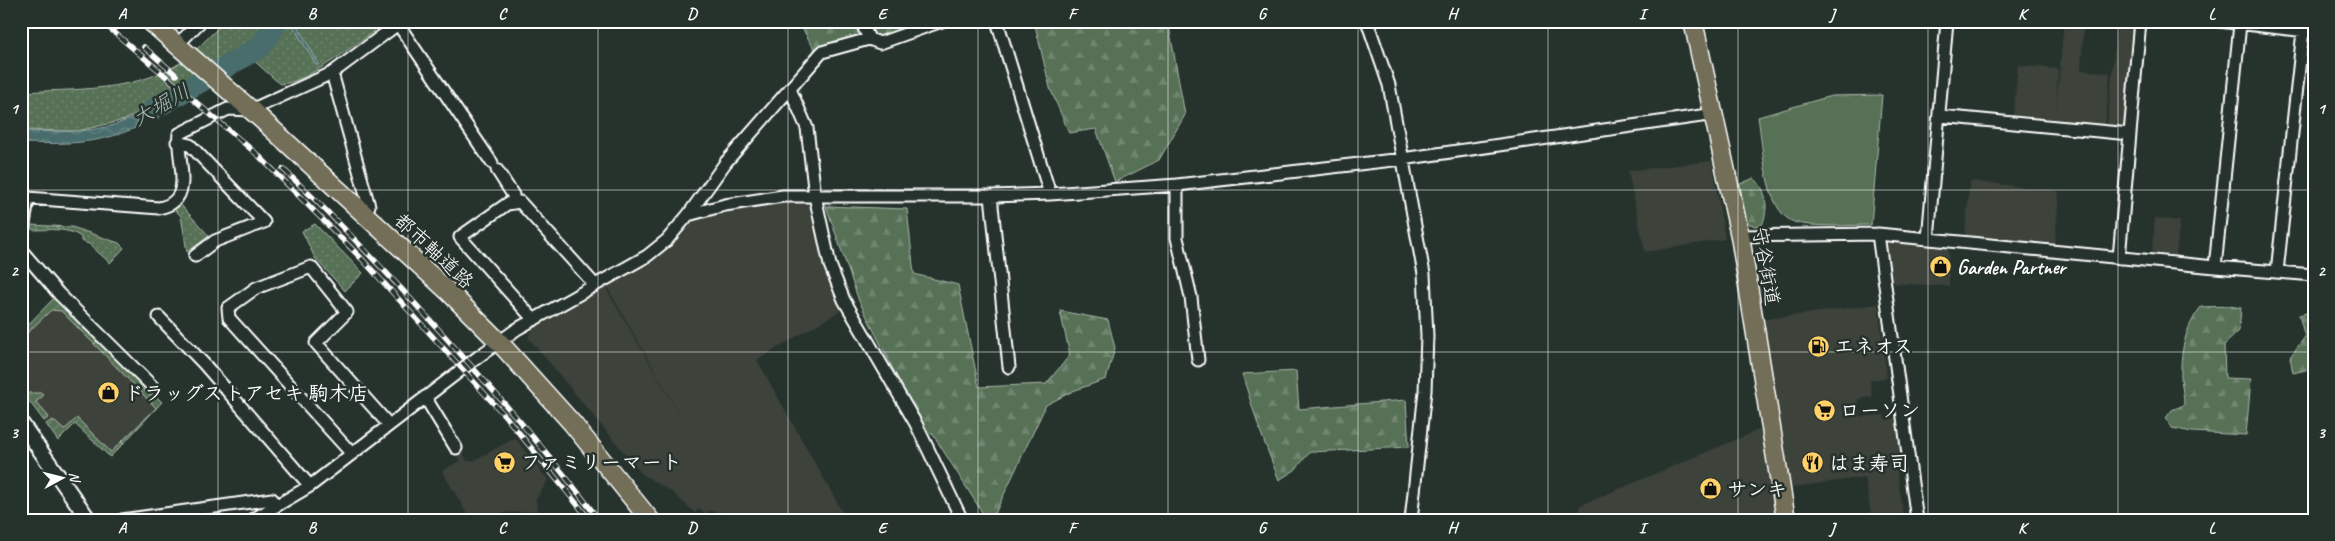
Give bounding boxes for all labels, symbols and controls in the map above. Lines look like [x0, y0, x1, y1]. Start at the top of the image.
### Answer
text: A [118, 4, 128, 24]
text: B [308, 4, 318, 24]
text: C [498, 4, 508, 24]
text: D [687, 4, 698, 24]
text: E [878, 4, 889, 24]
text: F [1068, 4, 1079, 24]
text: G [1258, 4, 1268, 24]
text: H [1447, 4, 1459, 24]
text: I [1639, 4, 1649, 24]
text: J [1828, 4, 1837, 24]
text: K [2018, 4, 2030, 24]
text: L [2209, 4, 2217, 24]
water label: 大堀川 [127, 78, 195, 132]
text: 1 [10, 99, 19, 119]
text: 1 [2317, 99, 2326, 119]
street label: 都市軸道路 [389, 208, 479, 294]
street label: 守谷街道 [1747, 224, 1785, 308]
shop icon: Garden Partner [1929, 255, 1953, 279]
place label: Garden Partner [1957, 255, 2068, 280]
text: 2 [10, 261, 19, 281]
text: 2 [2317, 261, 2326, 281]
fuel station icon: エネオス [1806, 334, 1830, 358]
place label: エネオス [1834, 334, 1913, 359]
shop icon: ドラッグストアセキ 駒木店 [96, 381, 120, 405]
place label: ドラッグストアセキ 駒木店 [124, 381, 369, 406]
supermarket icon: ローソン [1812, 398, 1836, 422]
place label: ローソン [1840, 398, 1920, 423]
text: 3 [10, 423, 19, 443]
text: 3 [2317, 423, 2326, 443]
supermarket icon: ファミリーマート [493, 450, 517, 474]
place label: ファミリーマート [521, 450, 682, 475]
restaurant icon: はま寿司 [1801, 451, 1825, 475]
place label: はま寿司 [1829, 451, 1909, 476]
north arrow [38, 454, 88, 504]
text: N [65, 471, 84, 484]
shop icon: サンキ [1699, 477, 1723, 501]
place label: サンキ [1727, 477, 1787, 502]
text: A [118, 518, 128, 538]
text: B [308, 518, 318, 538]
text: C [498, 518, 508, 538]
text: D [687, 518, 698, 538]
text: E [878, 518, 889, 538]
text: F [1068, 518, 1079, 538]
text: G [1258, 518, 1268, 538]
text: H [1447, 518, 1459, 538]
text: I [1639, 518, 1649, 538]
text: J [1828, 518, 1837, 538]
text: K [2018, 518, 2030, 538]
text: L [2209, 518, 2217, 538]

